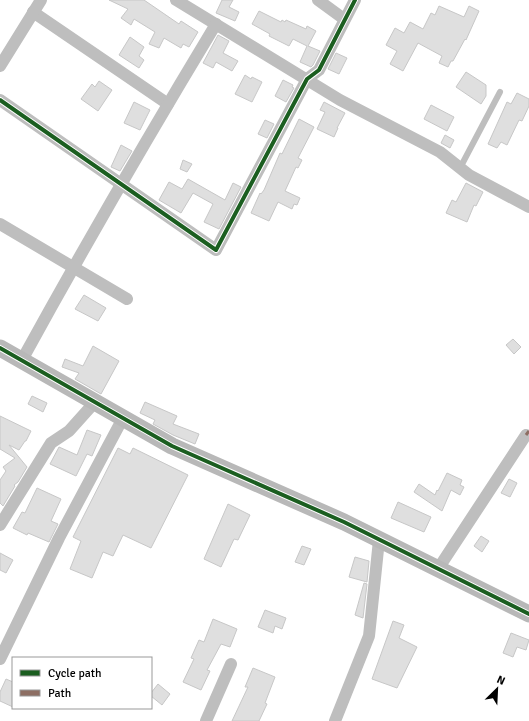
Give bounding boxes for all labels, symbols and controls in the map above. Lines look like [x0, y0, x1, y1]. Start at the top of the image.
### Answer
legend [12, 657, 152, 709]
text: Cycle path [48, 666, 101, 681]
north arrow [477, 669, 517, 709]
text: N [495, 673, 507, 688]
text: Path [48, 686, 71, 701]

